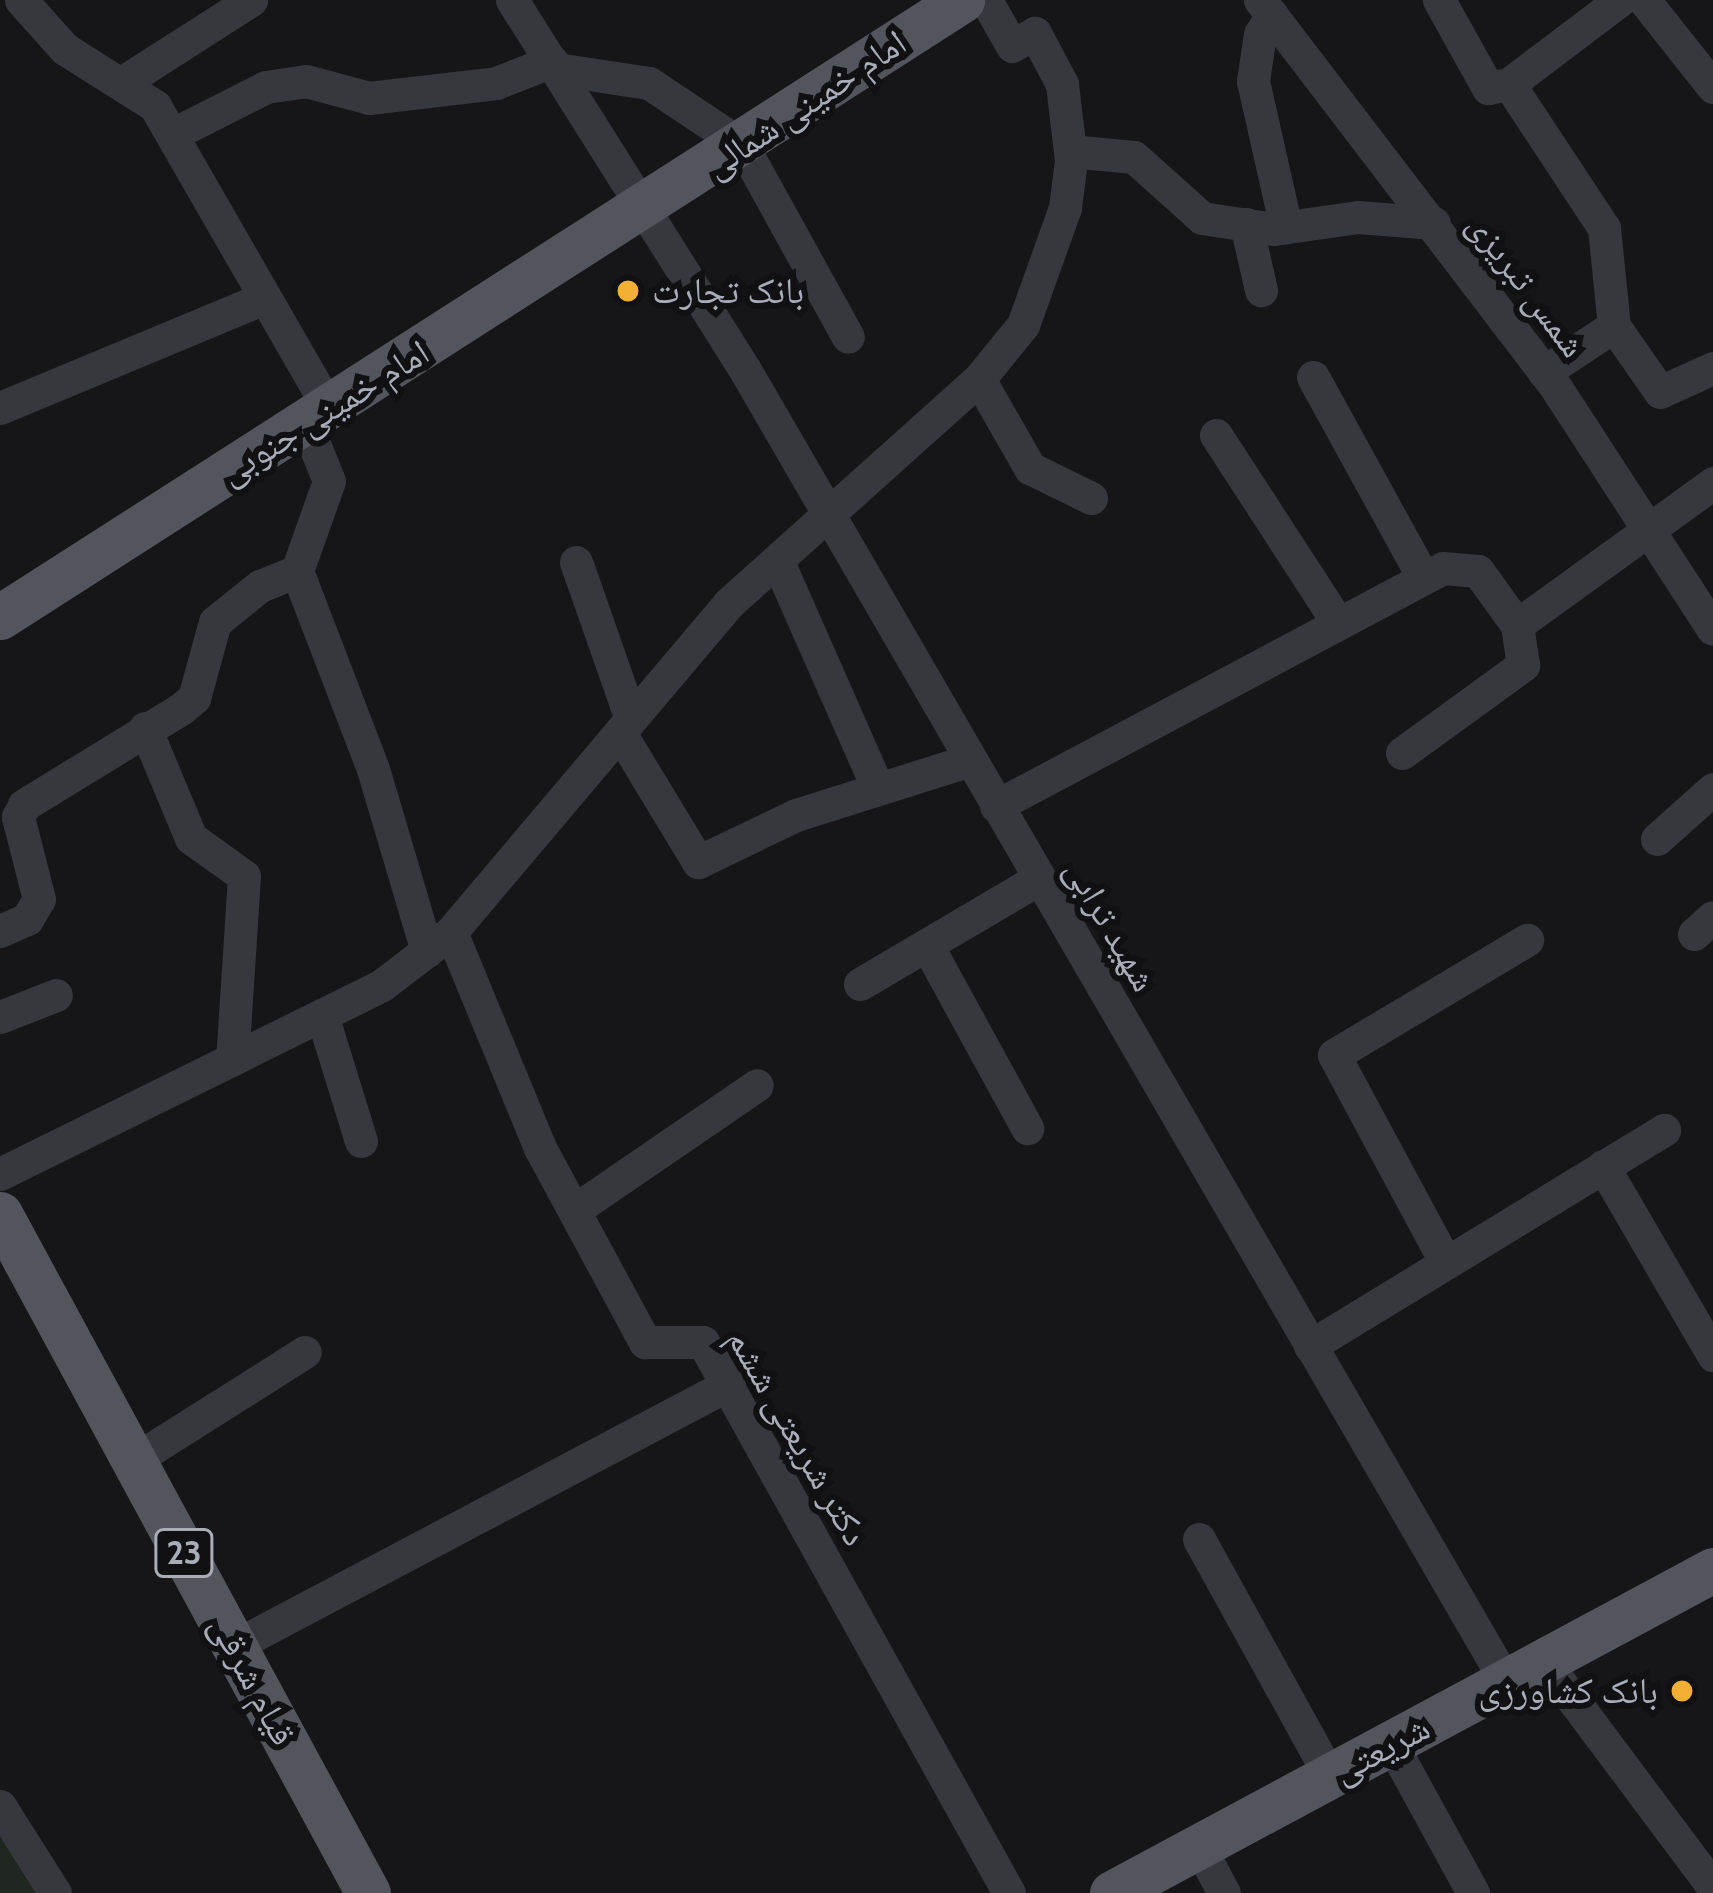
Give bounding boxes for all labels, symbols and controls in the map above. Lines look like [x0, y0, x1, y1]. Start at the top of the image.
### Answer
street label: امام خمینی شمالی [696, 21, 914, 187]
street label: شمس تبریزی [1459, 204, 1595, 366]
place label: بانک تجارت [652, 269, 804, 313]
marker: بانک تجارت [615, 278, 641, 304]
street label: امام خمینی جنوبی [211, 330, 437, 494]
street label: شهید ترابی [1056, 851, 1166, 999]
street label: دکتر شریعتی ششم [718, 1321, 878, 1553]
road number: 23 [154, 1526, 214, 1580]
street label: قیام شرقی [201, 1608, 305, 1752]
place label: بانک کشاورزی [1478, 1669, 1658, 1713]
marker: بانک کشاورزی [1669, 1678, 1695, 1704]
street label: شریعتی [1325, 1706, 1437, 1792]

